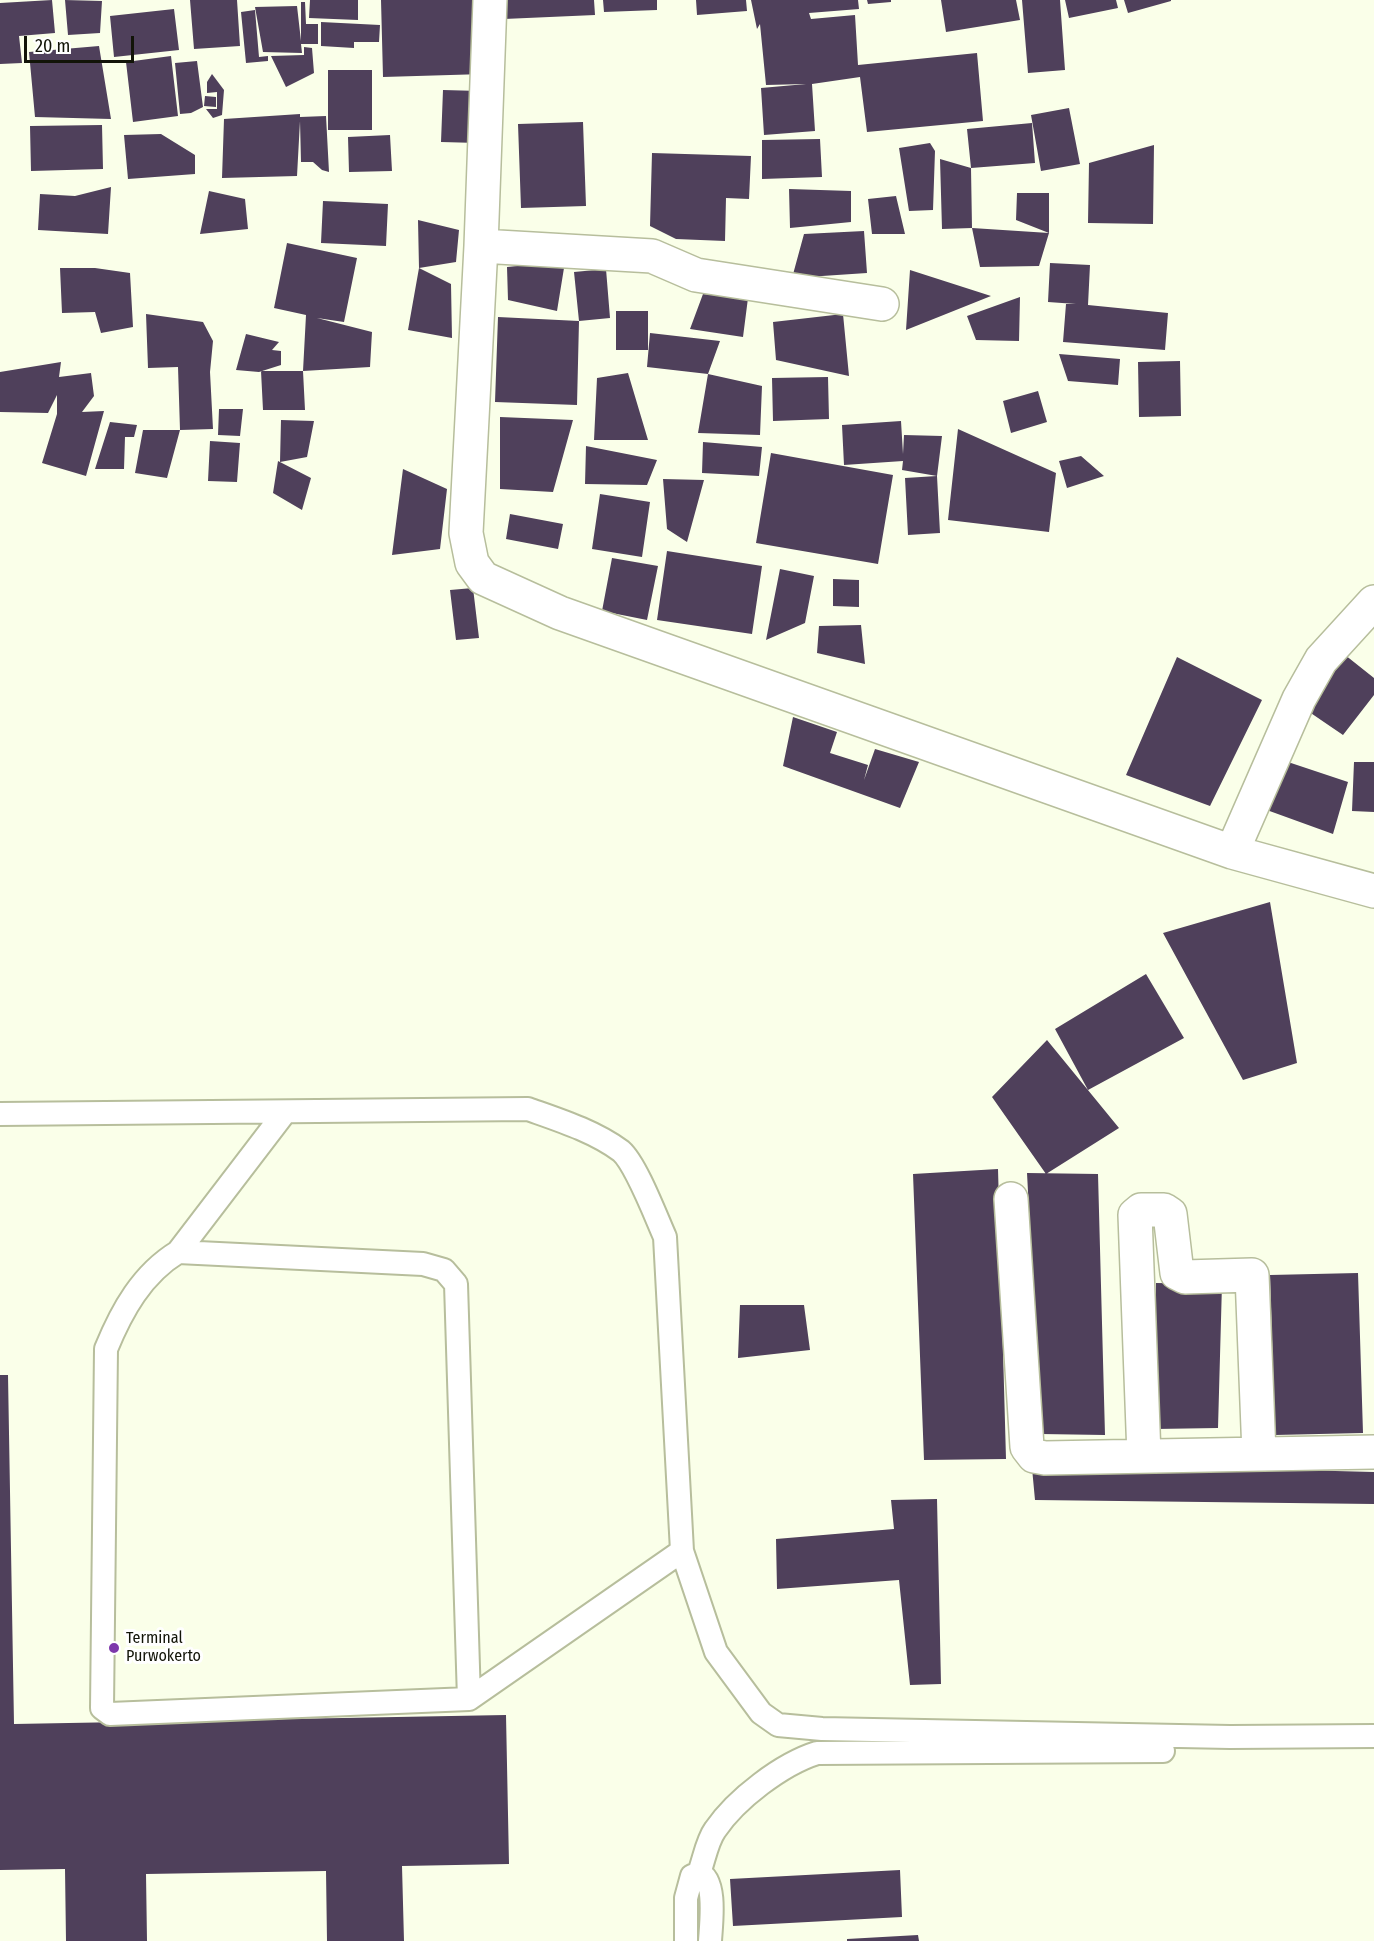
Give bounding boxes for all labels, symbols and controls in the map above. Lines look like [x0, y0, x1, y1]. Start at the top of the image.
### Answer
scale bar [27, 24, 136, 62]
text: 20 m [35, 35, 70, 57]
place label: Terminal Purwokerto [126, 1629, 201, 1667]
marker: Terminal Purwokerto [107, 1641, 121, 1655]

